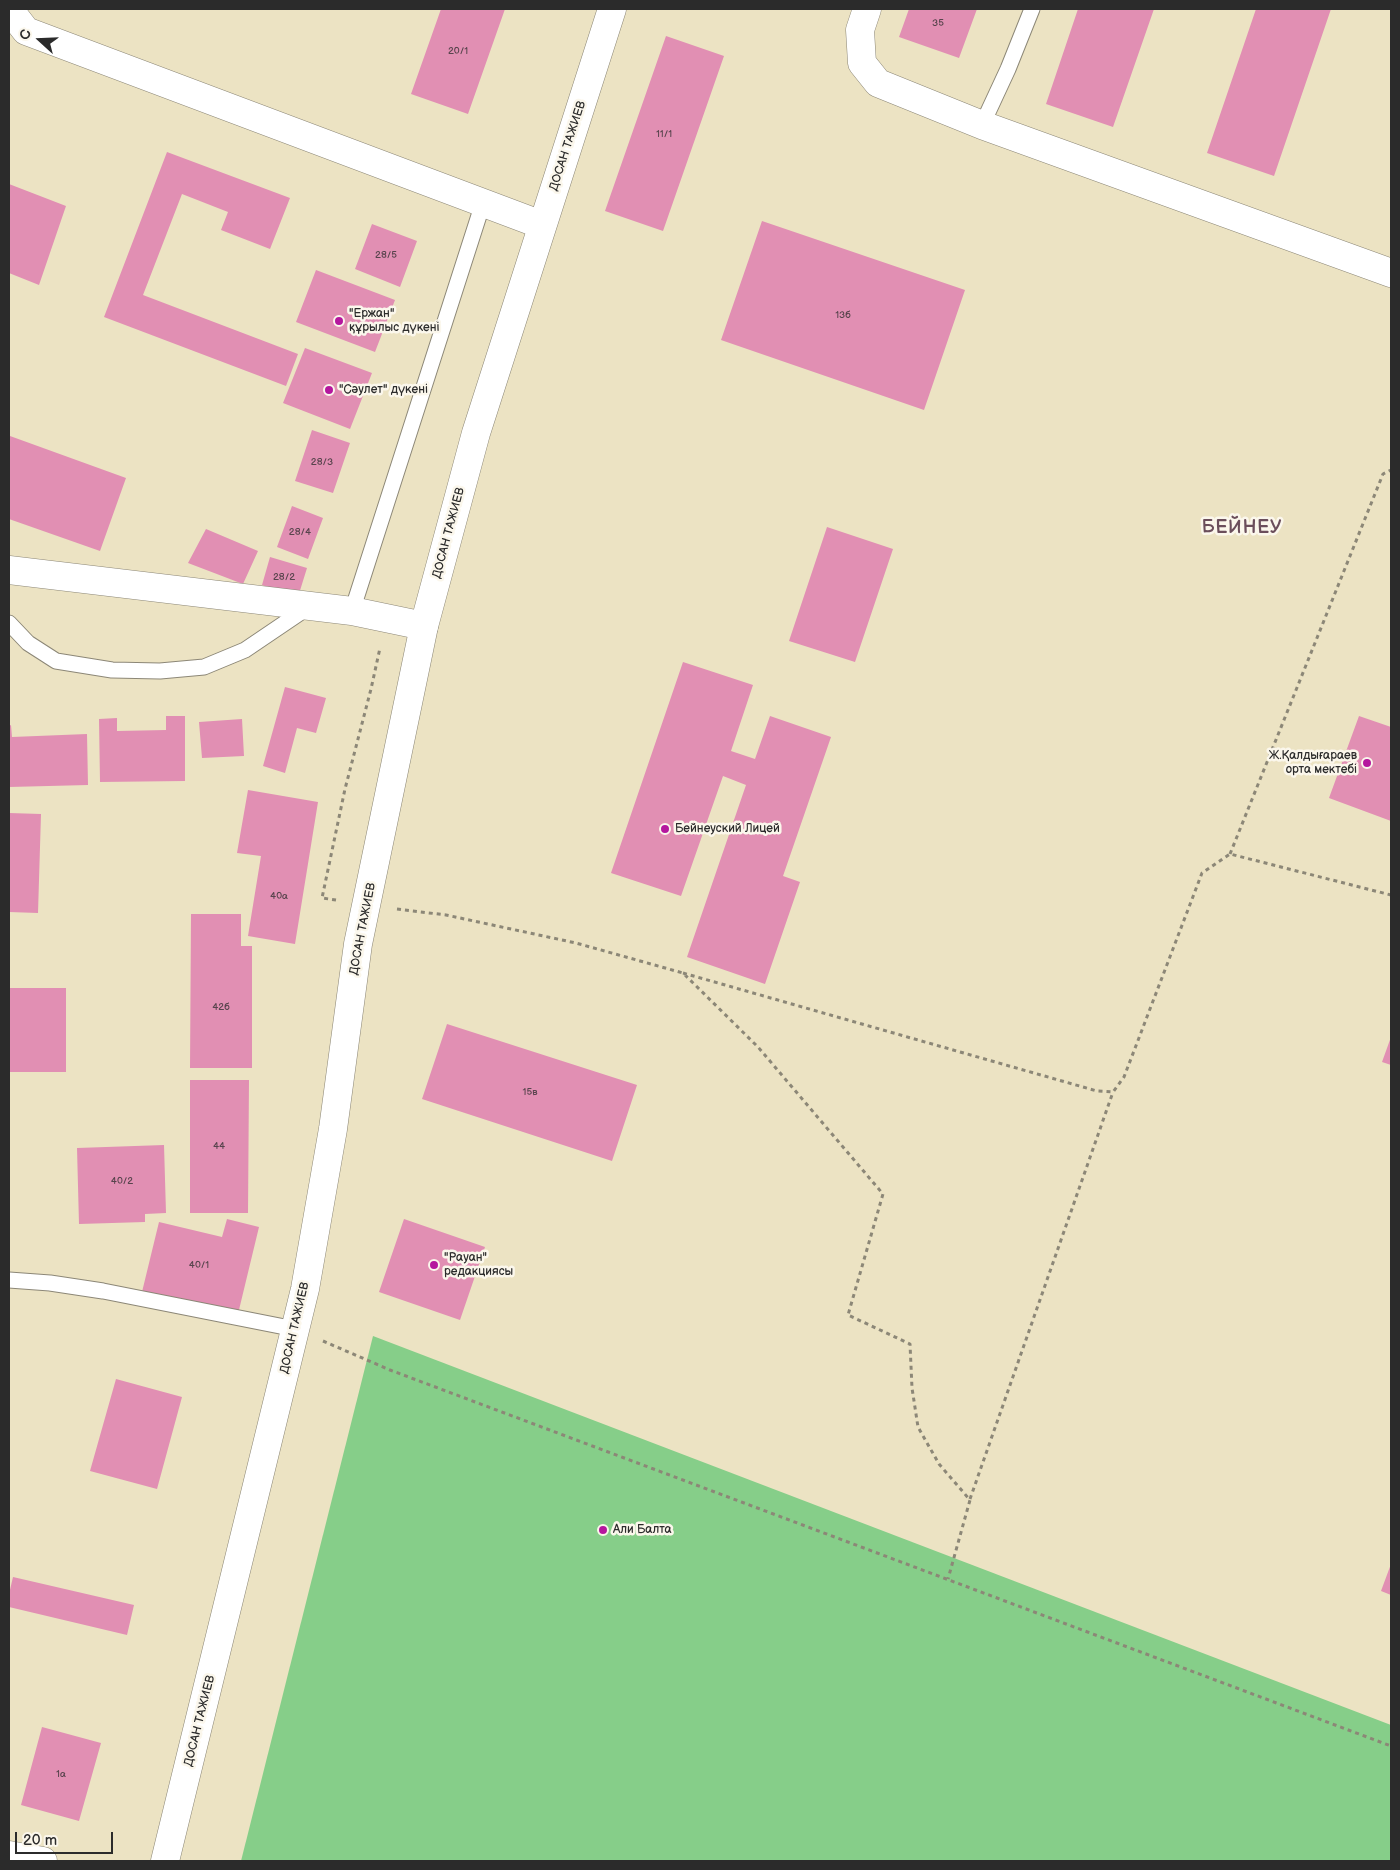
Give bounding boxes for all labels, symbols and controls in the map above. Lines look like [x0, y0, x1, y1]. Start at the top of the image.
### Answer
north arrow [15, 15, 65, 65]
house number: 35 [932, 17, 944, 29]
text: С [16, 27, 35, 42]
house number: 20/1 [448, 45, 468, 57]
street label: ДОСАН ТАЖИЕВ [547, 99, 589, 193]
house number: 11/1 [656, 128, 672, 140]
house number: 28/5 [375, 249, 397, 261]
place label: "Ержан" құрылыс дүкені [349, 307, 440, 335]
house number: 13б [835, 309, 851, 321]
marker: "Ержан" құрылыс дүкені [333, 315, 345, 327]
place label: "Сәулет" дүкені [339, 383, 428, 397]
marker: "Сәулет" дүкені [323, 384, 335, 396]
house number: 28/3 [311, 456, 333, 468]
street label: ДОСАН ТАЖИЕВ [430, 486, 468, 580]
district label: БЕЙНЕУ [1201, 517, 1283, 539]
house number: 28/4 [289, 526, 311, 538]
house number: 28/2 [273, 571, 295, 583]
place label: Ж.Қалдығараев орта мектебі [1269, 749, 1357, 777]
marker: Ж.Қалдығараев орта мектебі [1361, 757, 1373, 769]
place label: Бейнеуский Лицей [675, 822, 780, 836]
marker: Бейнеуский Лицей [659, 823, 671, 835]
street label: ДОСАН ТАЖИЕВ [347, 882, 379, 976]
house number: 40а [270, 890, 288, 902]
house number: 42б [212, 1001, 230, 1013]
house number: 15в [523, 1086, 537, 1098]
house number: 44 [213, 1140, 225, 1152]
house number: 40/2 [111, 1175, 133, 1187]
place label: "Рауан" редакциясы [444, 1251, 513, 1279]
house number: 40/1 [189, 1259, 209, 1271]
marker: "Рауан" редакциясы [428, 1259, 440, 1271]
street label: ДОСАН ТАЖИЕВ [277, 1281, 313, 1375]
place label: Али Балта [613, 1523, 672, 1537]
marker: Али Балта [597, 1524, 609, 1536]
street label: ДОСАН ТАЖИЕВ [182, 1674, 218, 1768]
house number: 1а [56, 1768, 66, 1780]
scale bar [18, 1822, 115, 1854]
text: 20 m [23, 1831, 57, 1850]

